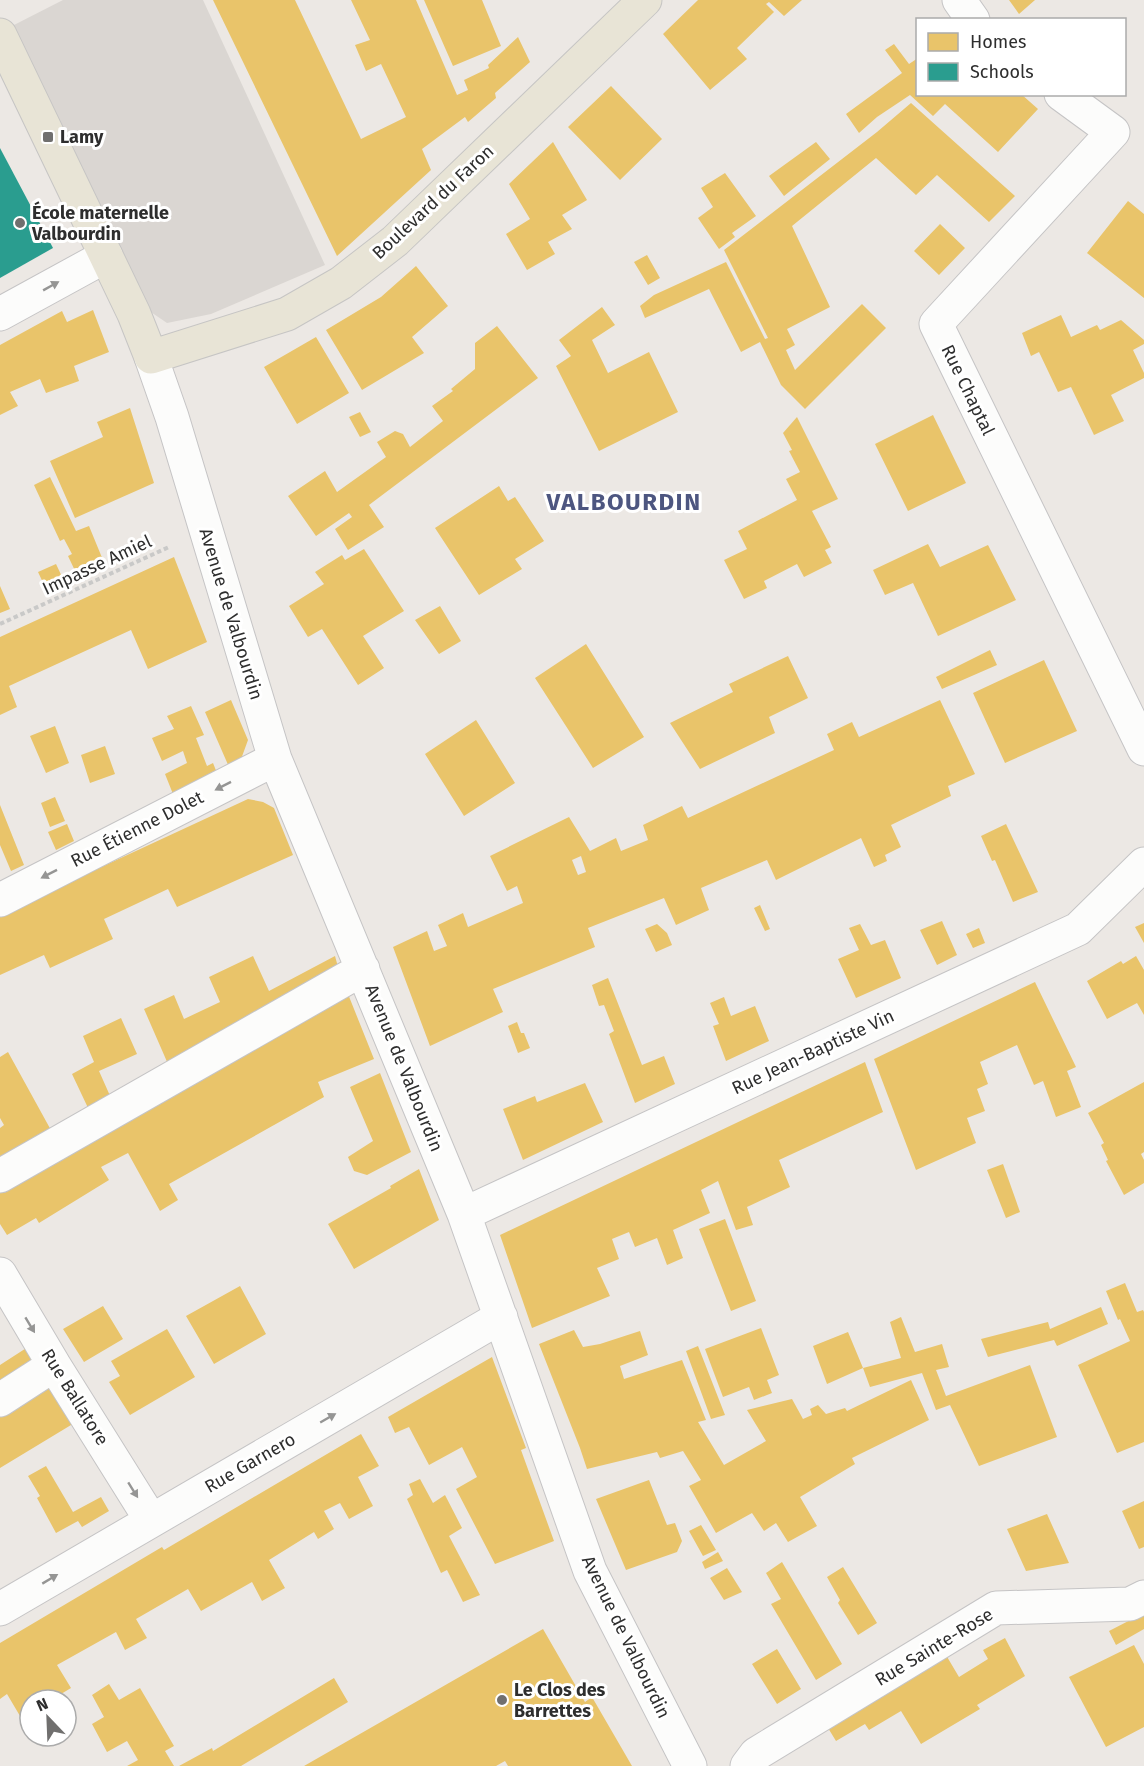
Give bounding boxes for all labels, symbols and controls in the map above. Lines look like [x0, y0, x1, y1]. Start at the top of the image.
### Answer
legend [916, 18, 1126, 96]
text: Homes [970, 31, 1026, 53]
text: Schools [970, 61, 1034, 83]
place label: Lamy [60, 126, 104, 148]
marker: Lamy [41, 130, 55, 144]
street label: Boulevard du Faron [368, 140, 498, 264]
place label: École maternelle Valbourdin [31, 201, 169, 245]
marker: École maternelle Valbourdin [13, 216, 27, 230]
one-way arrow [43, 281, 60, 291]
street label: Rue Chaptal [937, 341, 999, 439]
district label: VALBOURDIN [545, 488, 702, 516]
street label: Avenue de Valbourdin [194, 525, 268, 703]
street label: Impasse Amiel [39, 530, 155, 600]
one-way arrow [214, 781, 231, 790]
street label: Rue Étienne Dolet [67, 785, 207, 872]
one-way arrow [41, 870, 58, 879]
street label: Avenue de Valbourdin [360, 981, 448, 1155]
street label: Rue Jean-Baptiste Vin [728, 1005, 898, 1099]
one-way arrow [25, 1317, 35, 1334]
street label: Rue Ballatore [37, 1345, 113, 1449]
one-way arrow [320, 1413, 337, 1423]
street label: Rue Garnero [201, 1428, 299, 1498]
one-way arrow [127, 1482, 138, 1498]
street label: Avenue de Valbourdin [577, 1552, 675, 1722]
one-way arrow [42, 1574, 58, 1585]
street label: Rue Sainte-Rose [871, 1603, 997, 1691]
place label: Le Clos des Barrettes [514, 1679, 606, 1722]
north arrow [18, 1688, 78, 1748]
marker: Le Clos des Barrettes [495, 1693, 509, 1707]
text: N [34, 1694, 51, 1715]

